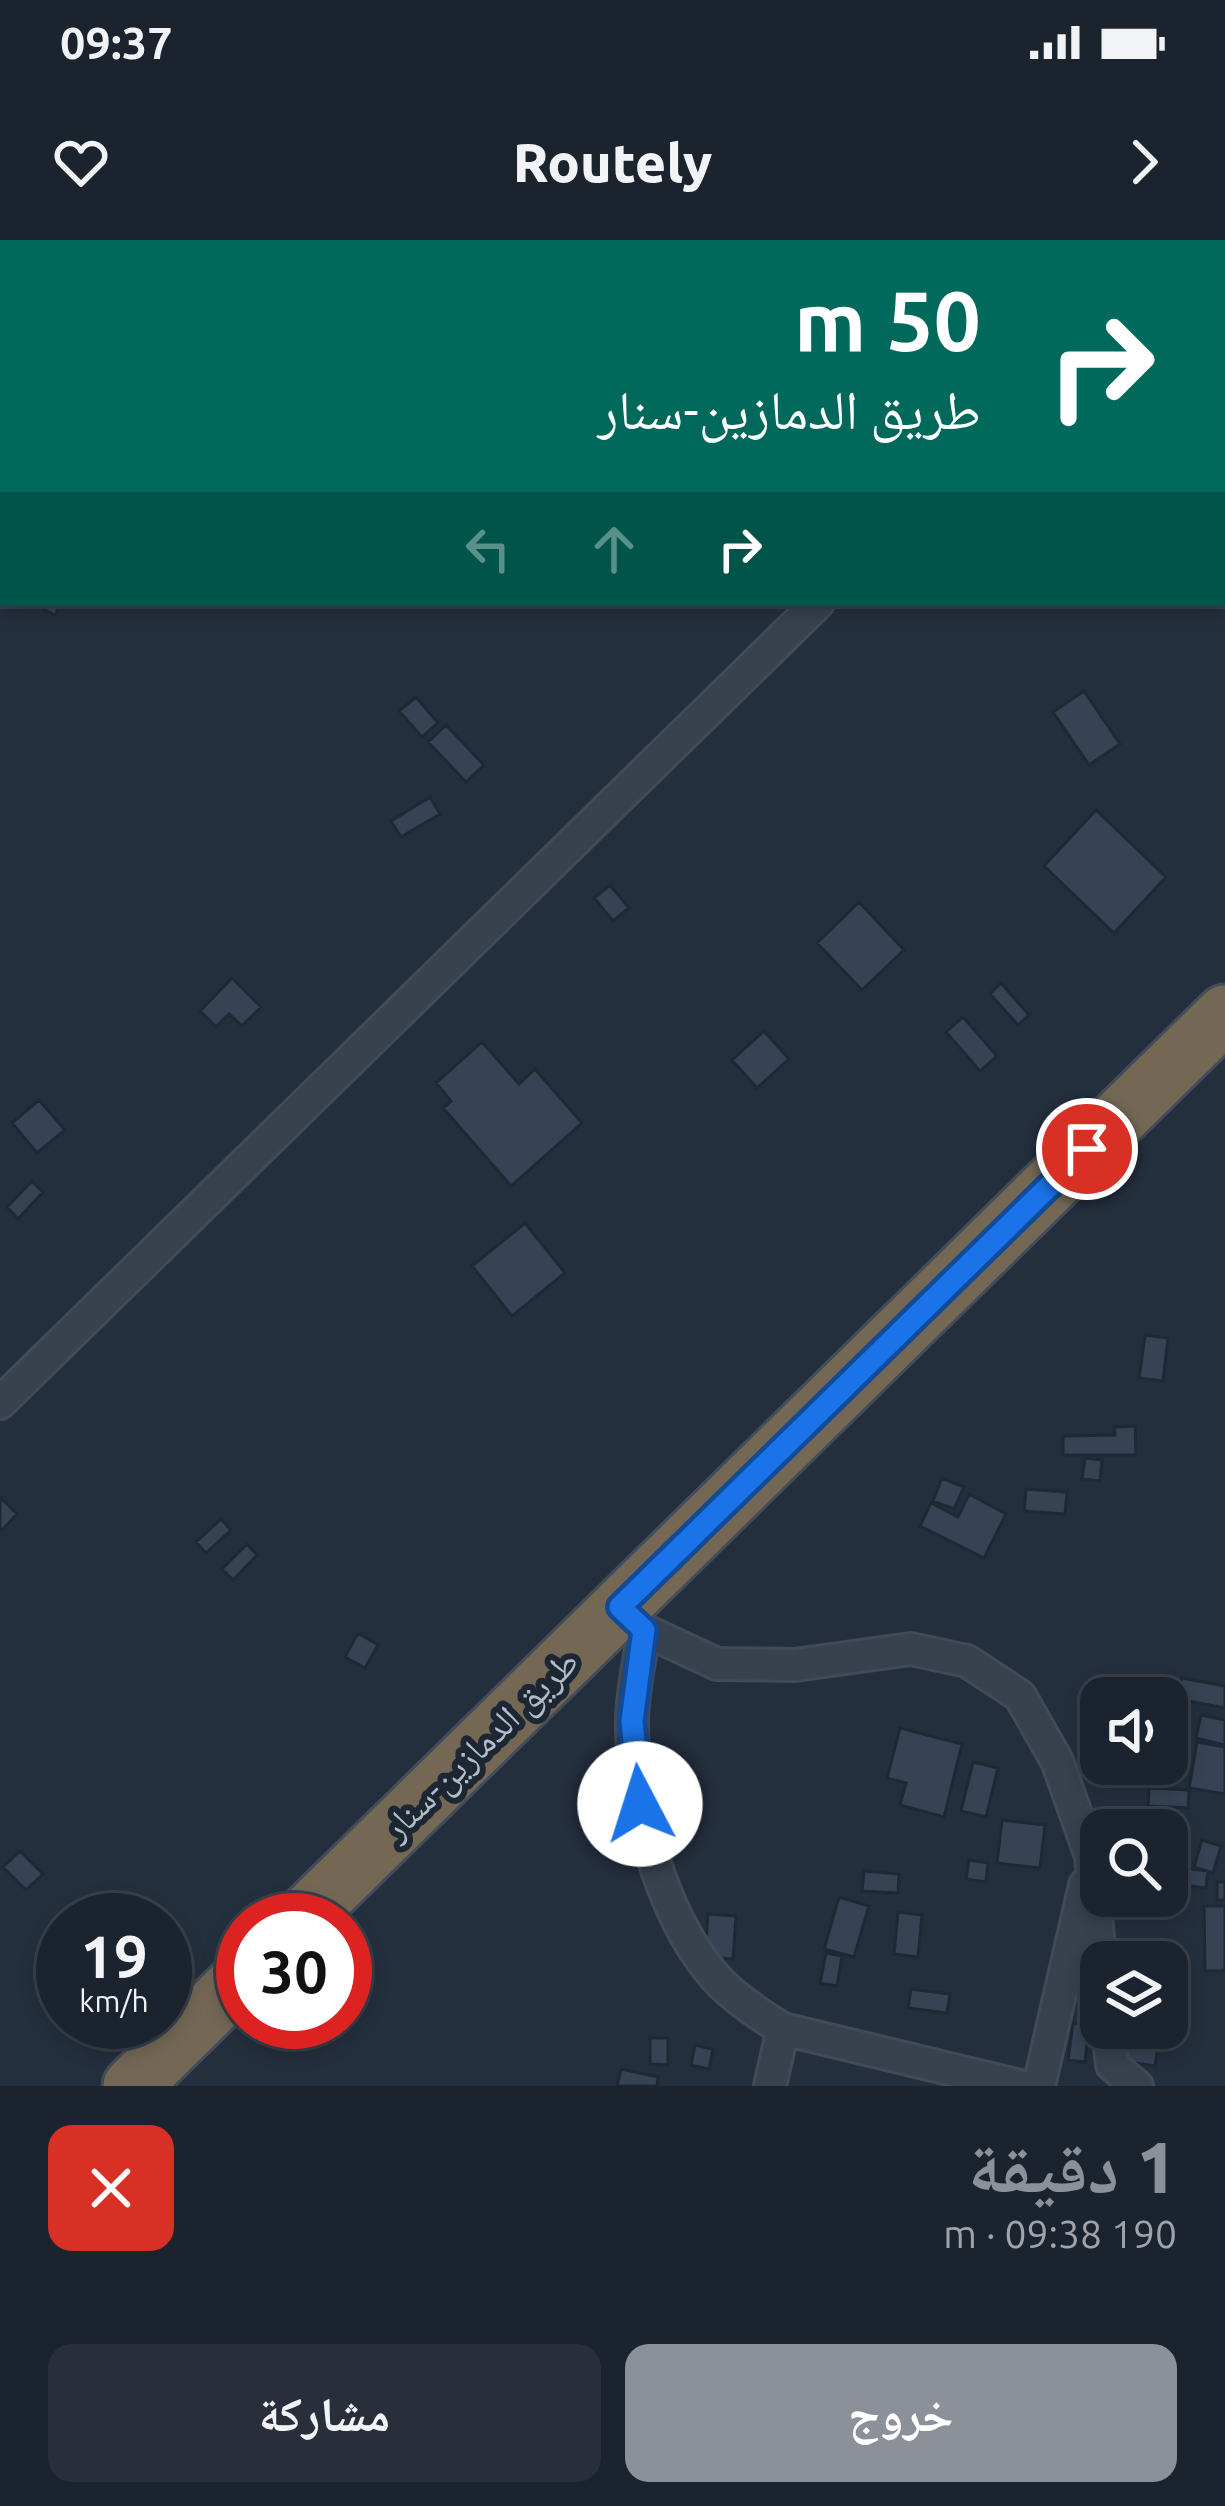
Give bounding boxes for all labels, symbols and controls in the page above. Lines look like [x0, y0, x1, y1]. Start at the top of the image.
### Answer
text: 09:37 [60, 17, 173, 68]
icon: heart [48, 129, 114, 195]
icon: forward [1111, 129, 1177, 195]
text: Routely [513, 132, 712, 192]
text: 50 m [794, 273, 981, 367]
icon: right [1023, 288, 1179, 444]
text: طريق الدمازين-سنار [597, 379, 981, 439]
icon: left [455, 516, 521, 582]
icon: ahead [581, 516, 647, 582]
icon: right [707, 516, 773, 582]
pin [1036, 1098, 1138, 1200]
icon: arrive [1054, 1116, 1120, 1182]
street label: طريق الدمازين-سنار [373, 1640, 587, 1849]
map controls [1080, 1677, 1188, 2049]
button: sound [1080, 1677, 1188, 1785]
position arrow [577, 1741, 703, 1867]
button: search [1080, 1809, 1188, 1917]
speed limit sign: 30 [216, 1893, 372, 2049]
text: 19 [80, 1922, 148, 1989]
button: layers [1080, 1941, 1188, 2049]
text: km/h [79, 1984, 149, 2018]
button: close [48, 2125, 174, 2251]
text: 1 دقيقة [968, 2126, 1177, 2207]
text: 190 m · 09:38 [943, 2212, 1177, 2255]
button: مشاركة [48, 2344, 601, 2482]
button: خروج [625, 2344, 1177, 2482]

